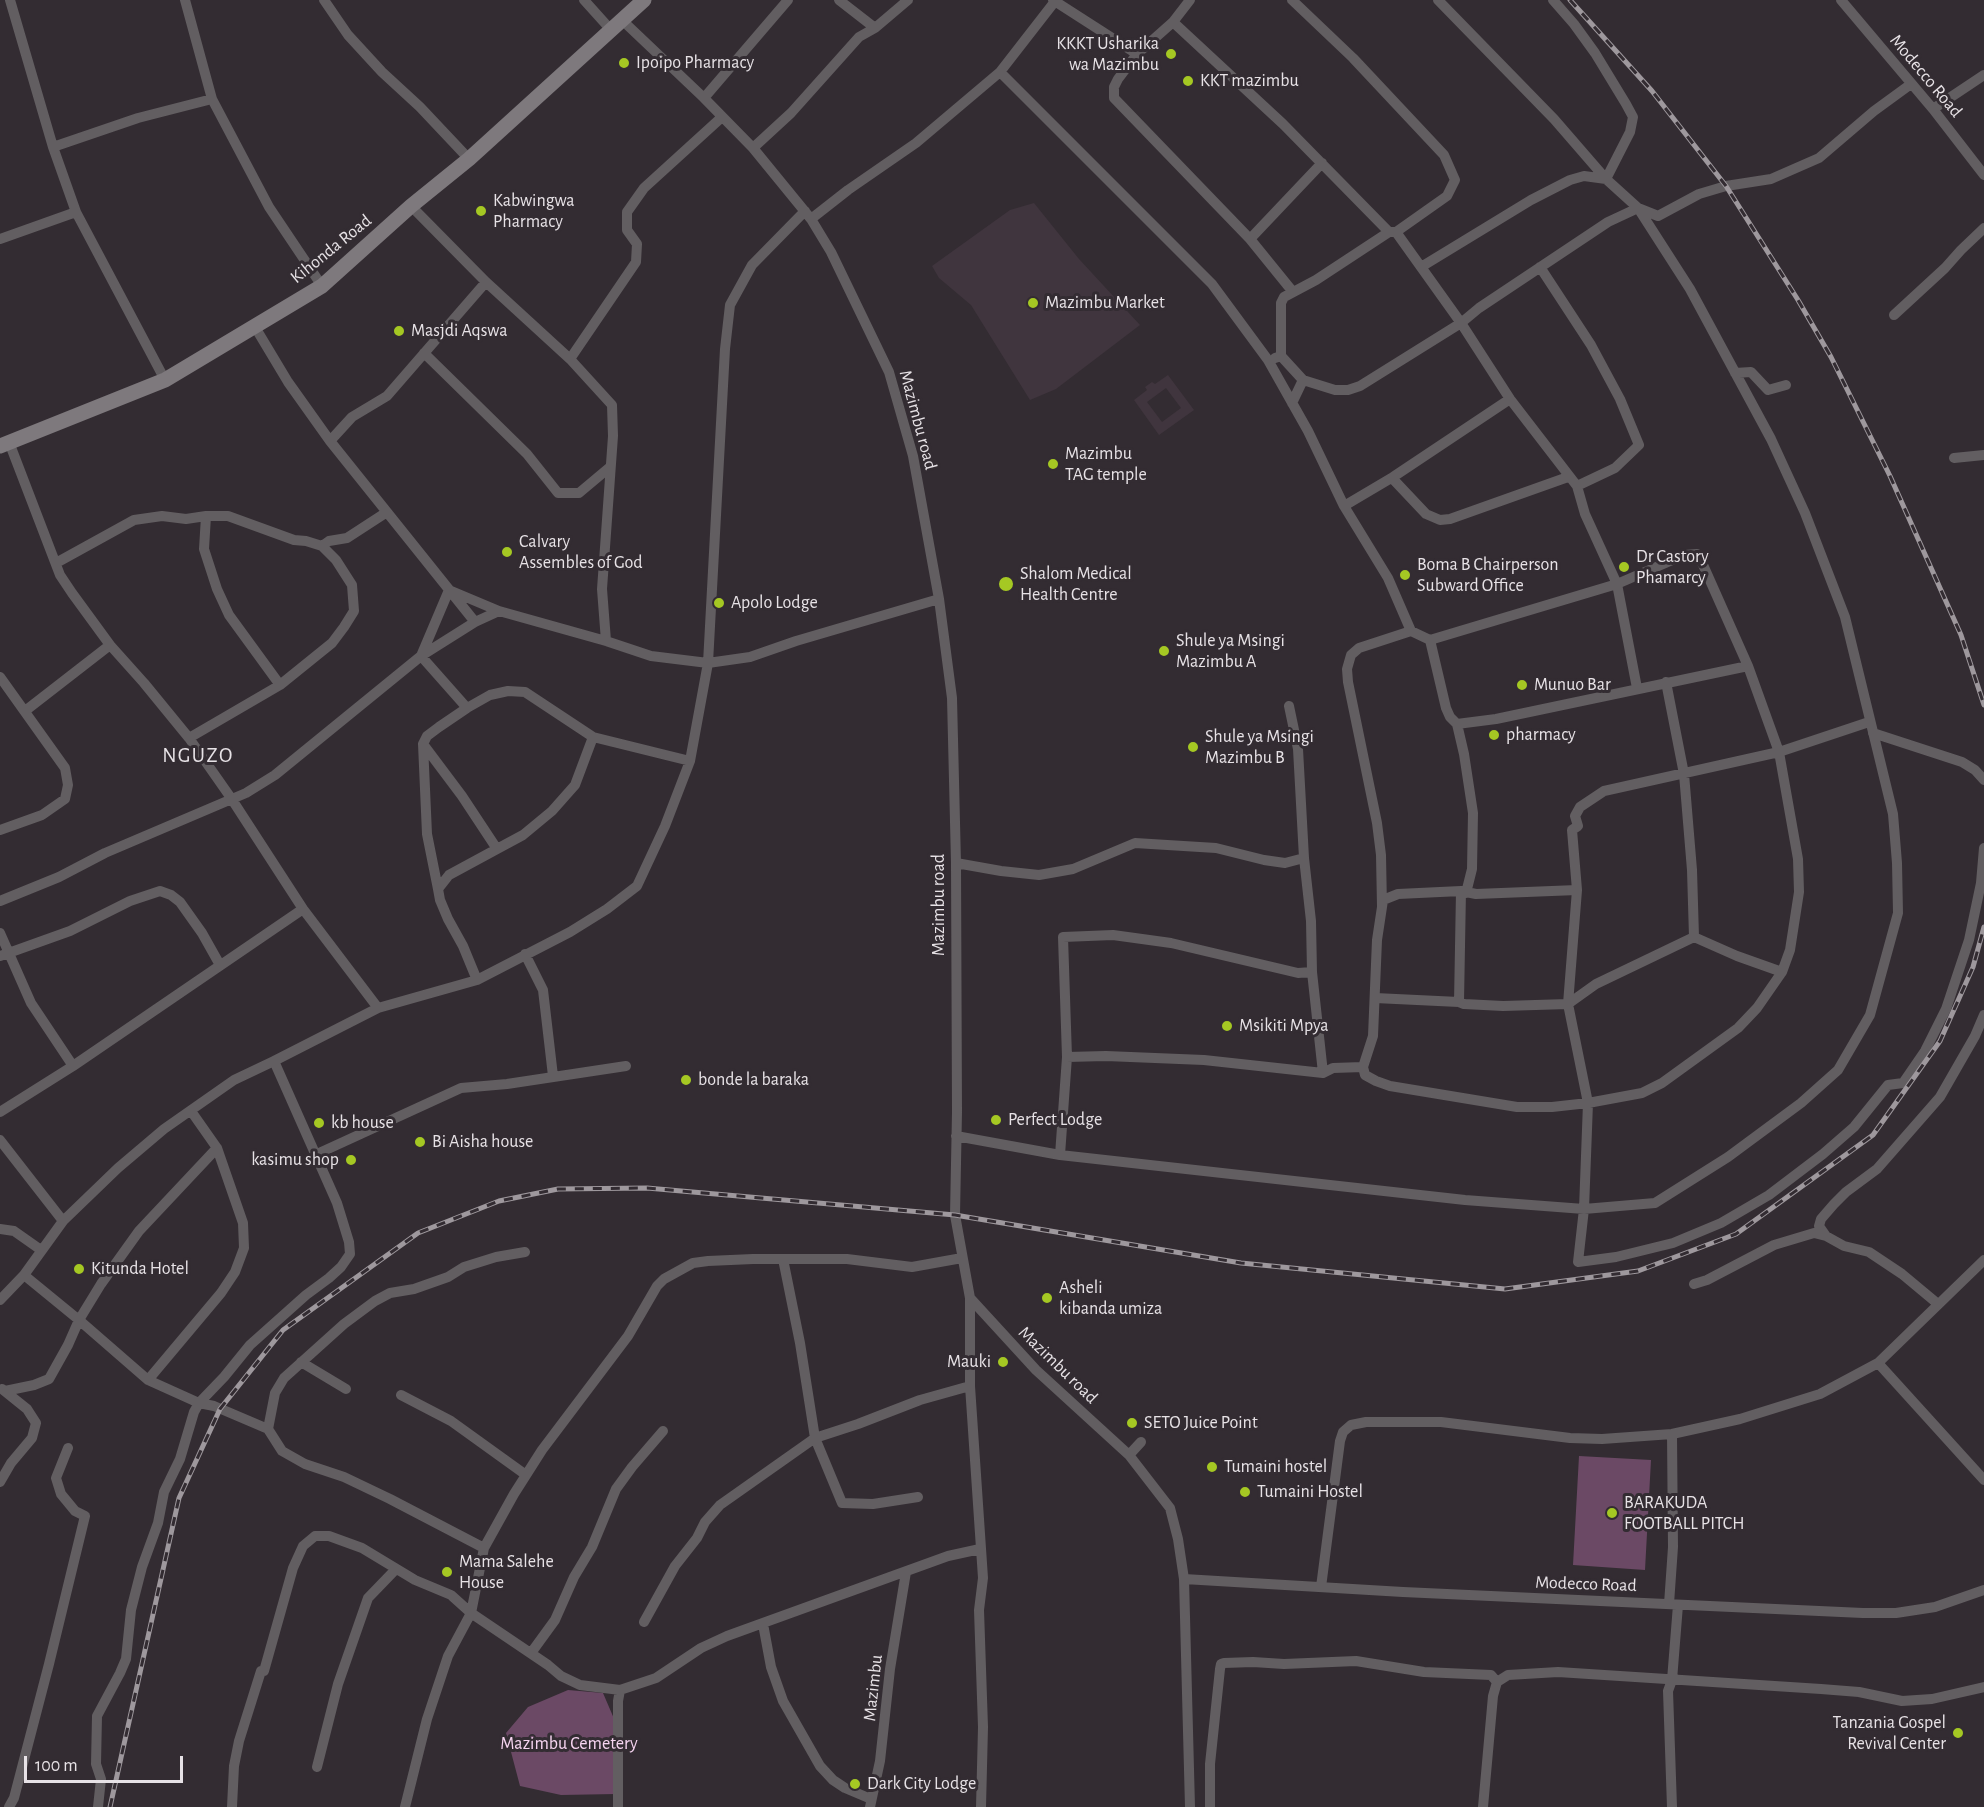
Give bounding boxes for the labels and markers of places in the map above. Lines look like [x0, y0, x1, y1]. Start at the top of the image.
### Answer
place label: KKKT Usharika wa Mazimbu [1056, 33, 1159, 76]
marker: KKKT Usharika wa Mazimbu [1164, 47, 1178, 61]
place label: Ipoipo Pharmacy [636, 52, 754, 74]
marker: Ipoipo Pharmacy [617, 56, 631, 70]
place label: KKT mazimbu [1200, 70, 1299, 92]
marker: KKT mazimbu [1181, 74, 1195, 88]
place label: Kabwingwa Pharmacy [493, 190, 575, 232]
marker: Kabwingwa Pharmacy [474, 204, 488, 218]
place label: Mazimbu Market [1045, 292, 1165, 314]
marker: Mazimbu Market [1026, 296, 1040, 310]
place label: Masjdi Aqswa [411, 320, 507, 342]
marker: Masjdi Aqswa [392, 324, 406, 338]
place label: Mazimbu TAG temple [1065, 443, 1147, 486]
marker: Mazimbu TAG temple [1046, 457, 1060, 471]
place label: Calvary Assembles of God [519, 531, 643, 574]
marker: Calvary Assembles of God [500, 545, 514, 559]
place label: Dr Castory Phamarcy [1636, 546, 1709, 588]
place label: Boma B Chairperson Subward Office [1417, 554, 1559, 596]
marker: Dr Castory Phamarcy [1617, 560, 1631, 574]
place label: Shalom Medical Health Centre [1020, 563, 1132, 606]
marker: Boma B Chairperson Subward Office [1398, 568, 1412, 582]
marker: Shalom Medical Health Centre [997, 575, 1015, 593]
place label: Apolo Lodge [731, 592, 818, 614]
marker: Apolo Lodge [712, 596, 726, 610]
place label: Shule ya Msingi Mazimbu A [1176, 630, 1285, 672]
marker: Shule ya Msingi Mazimbu A [1157, 644, 1171, 658]
place label: Munuo Bar [1534, 674, 1611, 696]
marker: Munuo Bar [1515, 678, 1529, 692]
place label: pharmacy [1506, 724, 1576, 746]
place label: Shule ya Msingi Mazimbu B [1205, 726, 1314, 768]
marker: pharmacy [1487, 728, 1501, 742]
marker: Shule ya Msingi Mazimbu B [1186, 740, 1200, 754]
place label: Msikiti Mpya [1239, 1015, 1329, 1037]
marker: Msikiti Mpya [1220, 1019, 1234, 1033]
place label: bonde la baraka [698, 1069, 809, 1091]
marker: bonde la baraka [679, 1073, 693, 1087]
place label: Perfect Lodge [1008, 1109, 1102, 1131]
place label: kb house [331, 1112, 394, 1134]
marker: Perfect Lodge [989, 1113, 1003, 1127]
marker: kb house [312, 1116, 326, 1130]
place label: Bi Aisha house [432, 1131, 533, 1153]
marker: Bi Aisha house [413, 1135, 427, 1149]
place label: kasimu shop [251, 1149, 339, 1171]
marker: kasimu shop [344, 1153, 358, 1167]
place label: Kitunda Hotel [91, 1258, 189, 1280]
marker: Kitunda Hotel [72, 1262, 86, 1276]
place label: Asheli kibanda umiza [1059, 1277, 1162, 1320]
marker: Asheli kibanda umiza [1040, 1291, 1054, 1305]
place label: Mauki [947, 1351, 991, 1373]
marker: Mauki [996, 1355, 1010, 1369]
place label: SETO Juice Point [1144, 1412, 1258, 1434]
marker: SETO Juice Point [1125, 1416, 1139, 1430]
place label: Tumaini hostel [1224, 1456, 1327, 1478]
marker: Tumaini hostel [1205, 1460, 1219, 1474]
place label: Tumaini Hostel [1257, 1481, 1363, 1503]
marker: Tumaini Hostel [1238, 1485, 1252, 1499]
place label: BARAKUDA FOOTBALL PITCH [1624, 1492, 1744, 1534]
marker: BARAKUDA FOOTBALL PITCH [1605, 1506, 1619, 1520]
place label: Mama Salehe House [459, 1551, 554, 1594]
marker: Mama Salehe House [440, 1565, 454, 1579]
place label: Tanzania Gospel Revival Center [1833, 1712, 1946, 1754]
marker: Tanzania Gospel Revival Center [1951, 1726, 1965, 1740]
place label: Dark City Lodge [867, 1773, 976, 1795]
marker: Dark City Lodge [848, 1777, 862, 1791]

